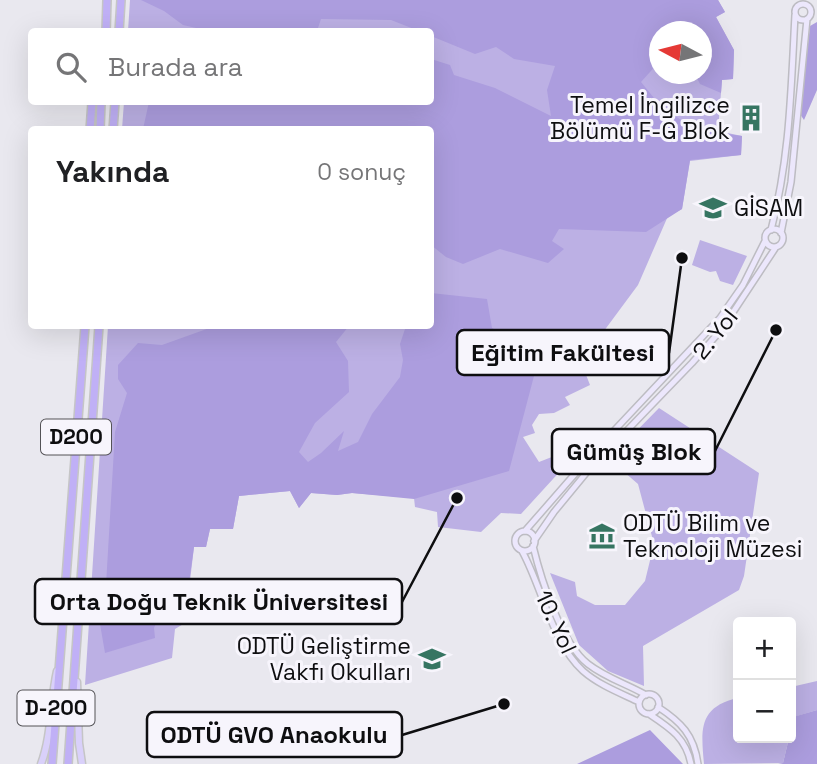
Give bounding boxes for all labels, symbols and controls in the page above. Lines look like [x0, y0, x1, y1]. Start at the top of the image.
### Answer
north arrow [649, 21, 712, 84]
search box [28, 28, 434, 105]
icon: search [52, 48, 90, 86]
text: Burada ara [108, 50, 243, 84]
place label: Temel İngilizce Bölümü F-G Blok [550, 90, 730, 146]
building icon: Temel İngilizce Bölümü F-G Blok [736, 103, 766, 133]
text: Yakında [56, 152, 169, 191]
text: 0 sonuç [317, 157, 406, 187]
school or university icon: GİSAM [698, 193, 728, 223]
place label: GİSAM [734, 193, 803, 223]
street label: 2. Yol [686, 303, 744, 365]
callout: Eğitim Fakültesi [457, 330, 669, 375]
text: Eğitim Fakültesi [471, 337, 655, 368]
road number: D200 [41, 420, 111, 454]
callout: Gümüş Blok [552, 429, 715, 474]
text: Gümüş Blok [567, 436, 702, 467]
place label: ODTÜ Bilim ve Teknoloji Müzesi [623, 508, 802, 564]
museum icon: ODTÜ Bilim ve Teknoloji Müzesi [587, 521, 617, 551]
callout: Orta Doğu Teknik Üniversitesi [35, 579, 402, 624]
street label: 10. Yol [528, 585, 584, 659]
text: Orta Doğu Teknik Üniversitesi [50, 586, 388, 617]
map controls [733, 617, 796, 743]
button: + [733, 617, 796, 680]
place label: ODTÜ Geliştirme Vakfı Okulları [237, 631, 411, 687]
school or university icon: ODTÜ Geliştirme Vakfı Okulları [417, 644, 447, 674]
button: − [733, 680, 796, 743]
road number: D-200 [18, 690, 94, 726]
callout: ODTÜ GVO Anaokulu [147, 712, 402, 757]
text: ODTÜ GVO Anaokulu [160, 719, 388, 750]

